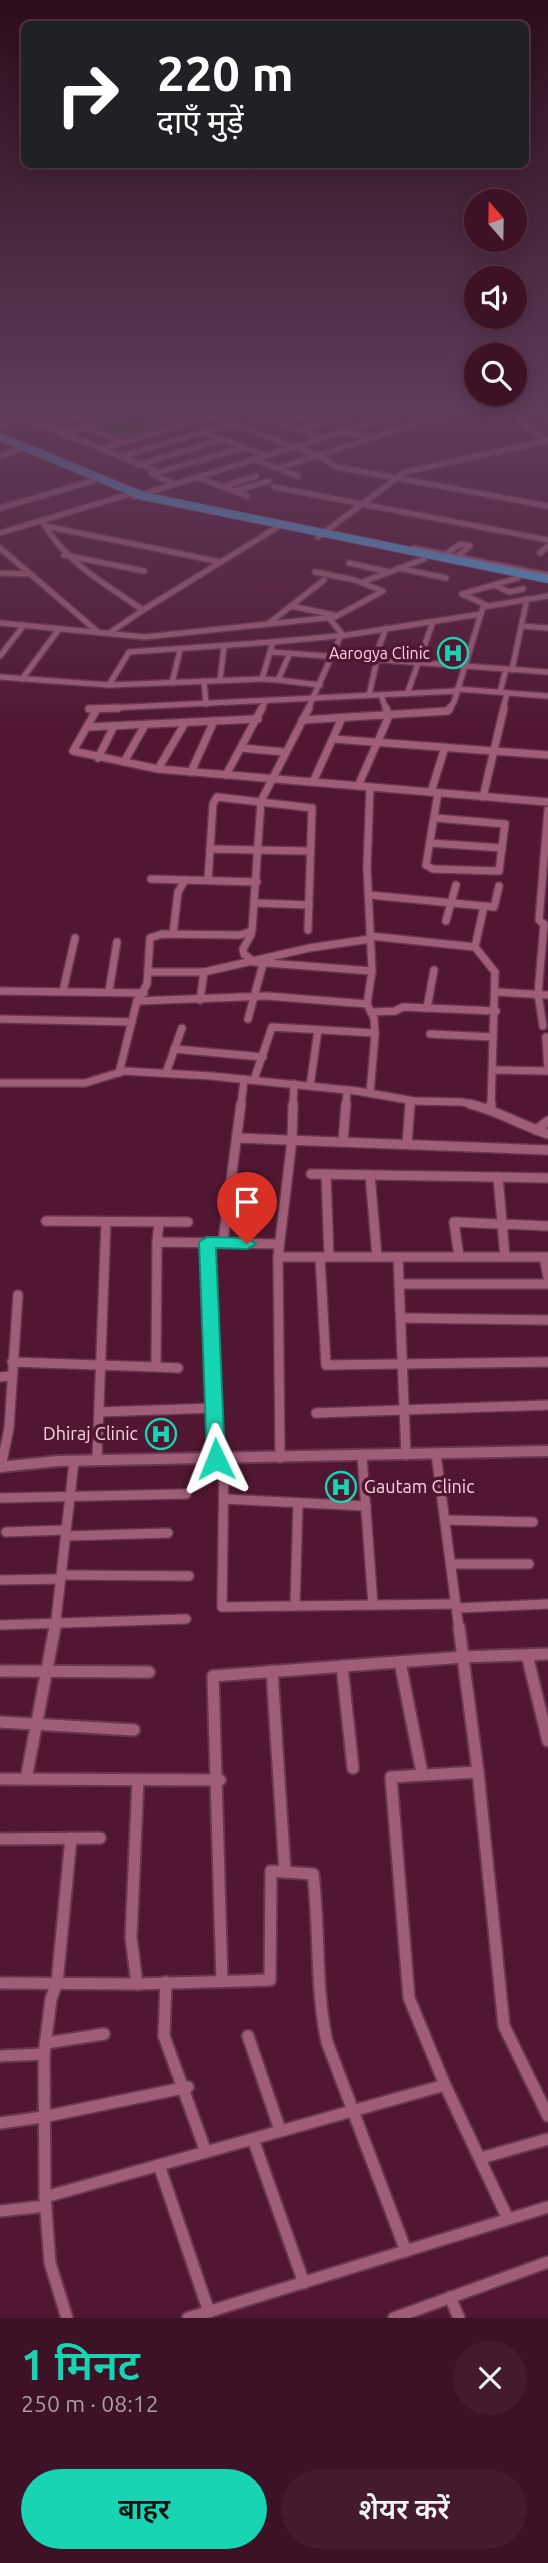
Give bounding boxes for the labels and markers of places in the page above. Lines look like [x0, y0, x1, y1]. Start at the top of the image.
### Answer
hospital icon: Aarogya Clinic [436, 636, 470, 670]
place label: Aarogya Clinic [329, 644, 431, 662]
pin [217, 1172, 277, 1244]
hospital icon: Dhiraj Clinic [144, 1417, 178, 1451]
place label: Dhiraj Clinic [43, 1423, 138, 1443]
hospital icon: Gautam Clinic [324, 1470, 358, 1504]
place label: Gautam Clinic [364, 1476, 475, 1496]

